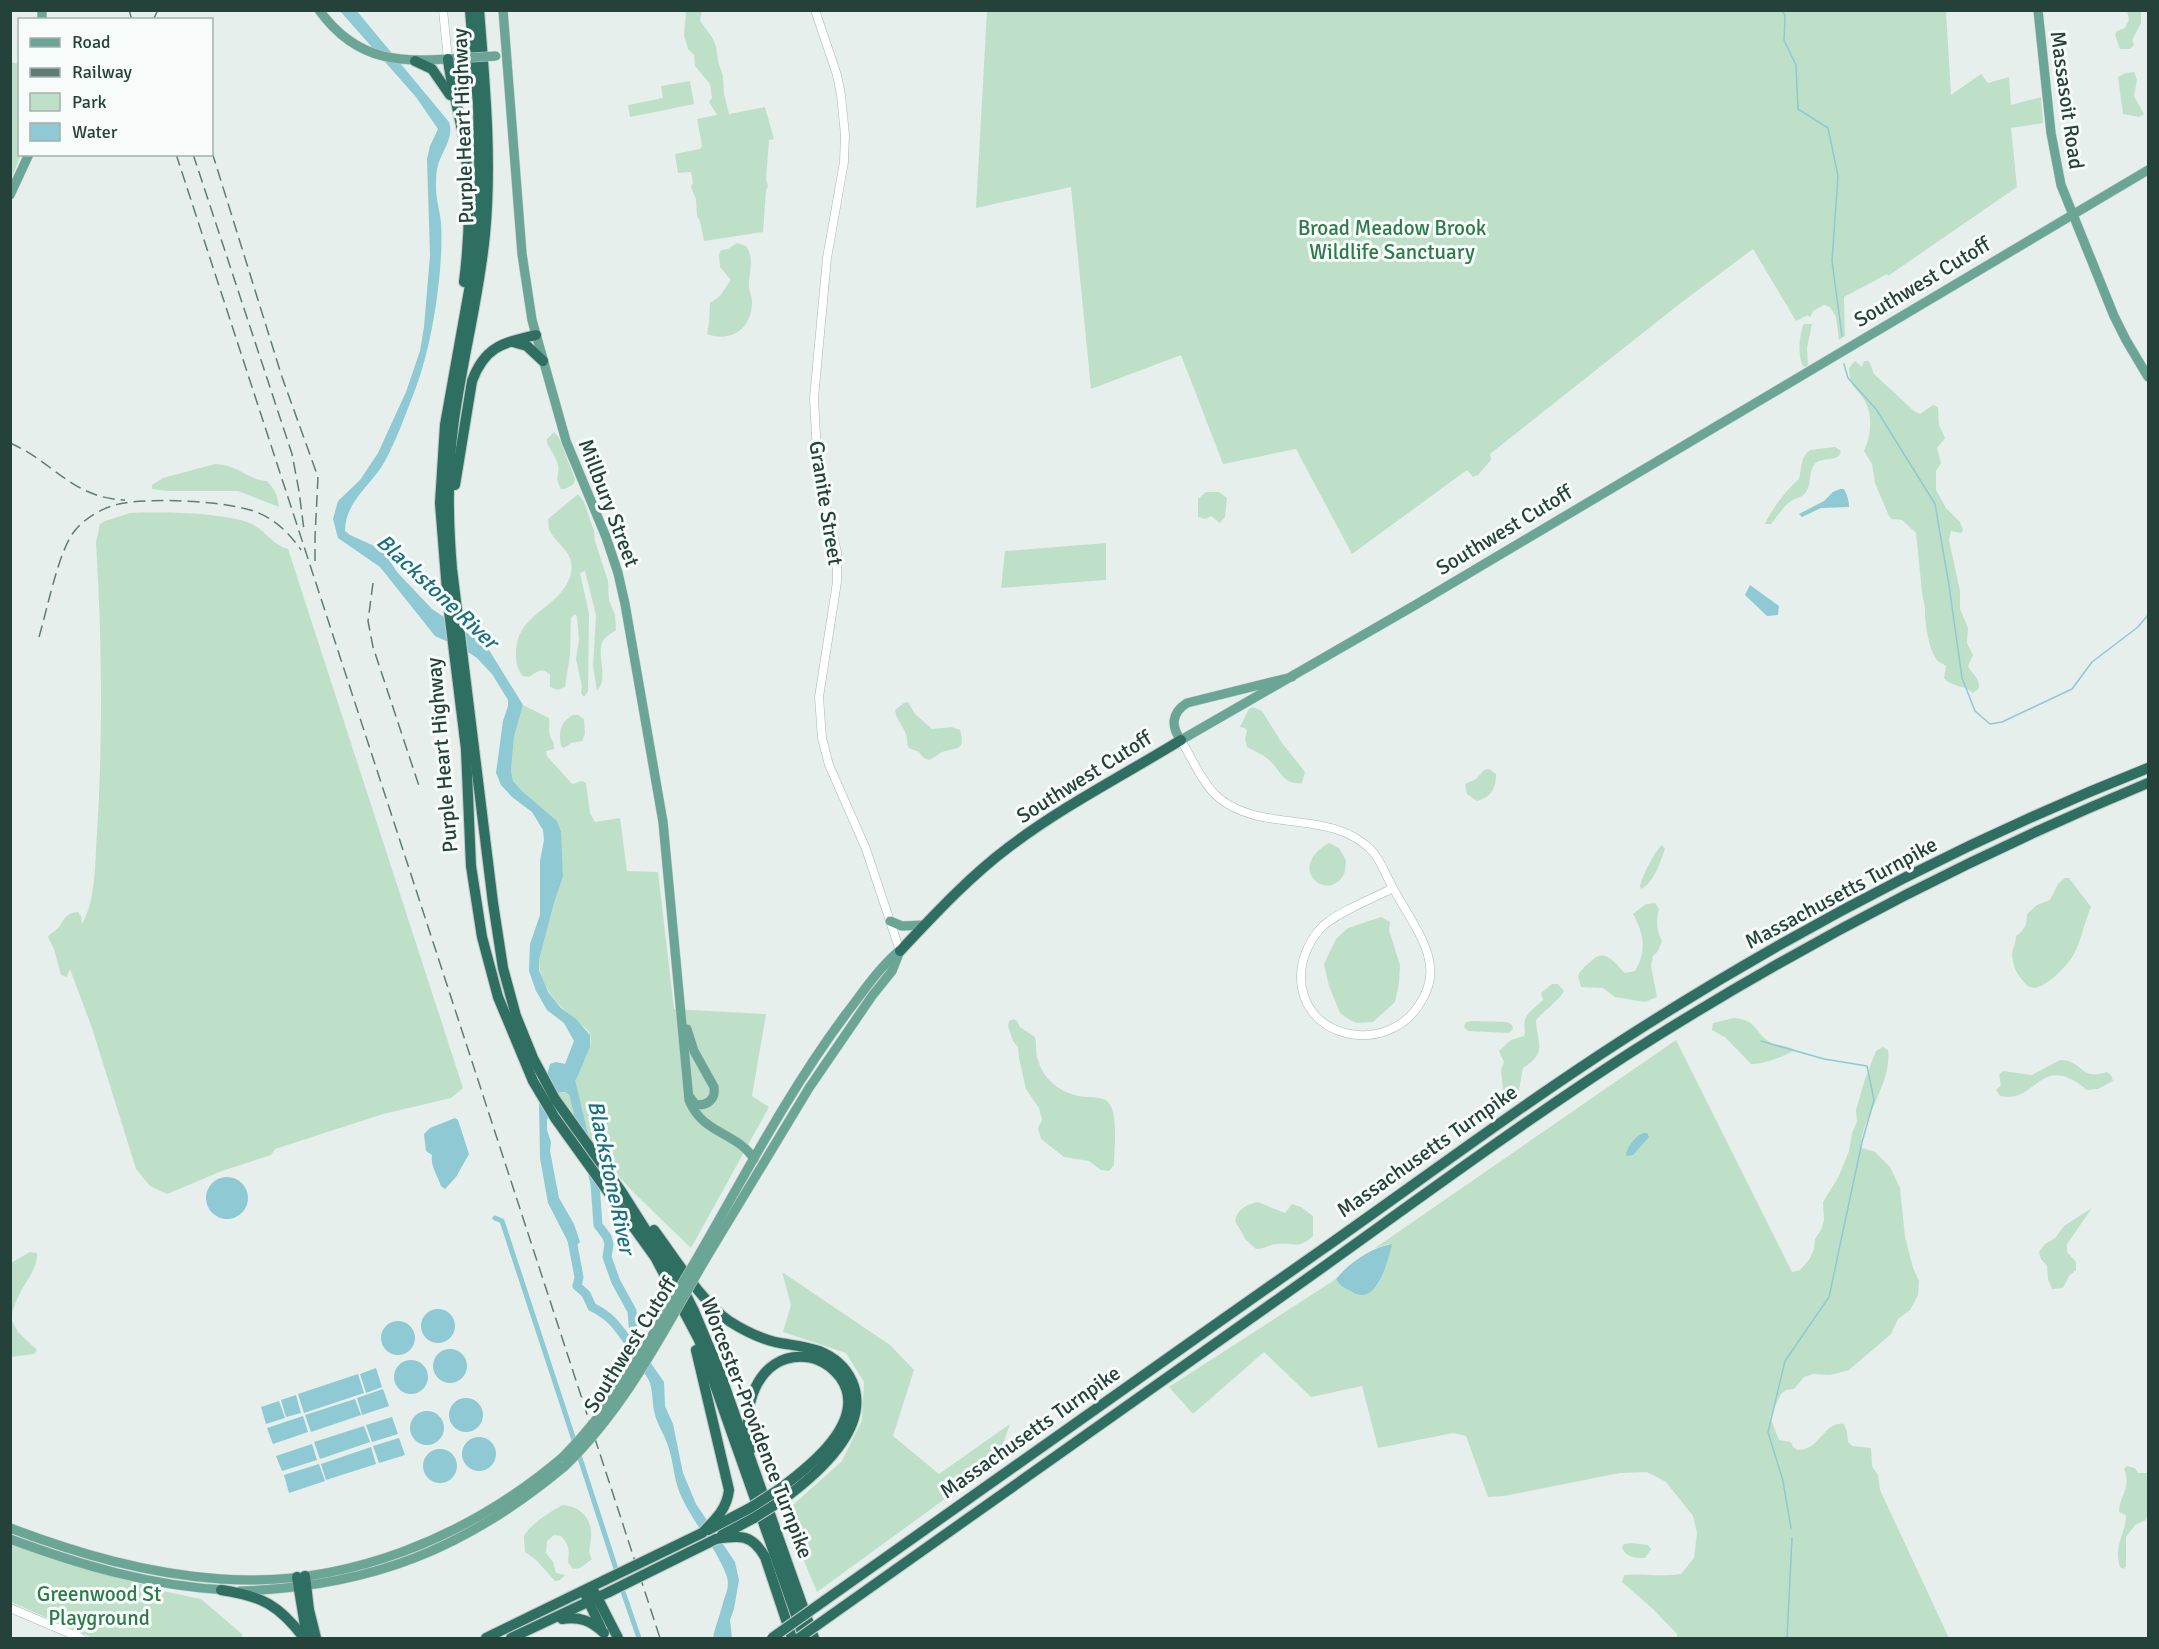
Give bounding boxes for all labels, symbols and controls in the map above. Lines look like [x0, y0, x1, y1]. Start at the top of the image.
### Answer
legend [18, 18, 213, 156]
street label: Purple Heart Highway [447, 28, 479, 224]
street label: Massasoit Road [2044, 29, 2090, 171]
text: Road [72, 31, 111, 53]
text: Railway [72, 61, 133, 83]
text: Park [72, 91, 107, 113]
text: Water [72, 121, 118, 143]
park label: Broad Meadow Brook Wildlife Sanctuary [1298, 215, 1487, 265]
street label: Southwest Cutoff [1849, 230, 1996, 333]
street label: Millbury Street [573, 435, 645, 571]
street label: Granite Street [803, 439, 849, 567]
street label: Southwest Cutoff [1431, 478, 1578, 581]
water label: Blackstone River [371, 528, 506, 657]
street label: Purple Heart Highway [421, 656, 463, 854]
street label: Southwest Cutoff [1012, 724, 1158, 829]
street label: Massachusetts Turnpike [1740, 831, 1942, 955]
street label: Massachusetts Turnpike [1332, 1079, 1522, 1223]
water label: Blackstone River [582, 1098, 642, 1259]
street label: Southwest Cutoff [578, 1271, 683, 1417]
street label: Worcester-Providence Turnpike [695, 1294, 819, 1562]
street label: Massachusetts Turnpike [935, 1360, 1125, 1504]
park label: Greenwood St Playground [37, 1581, 161, 1631]

